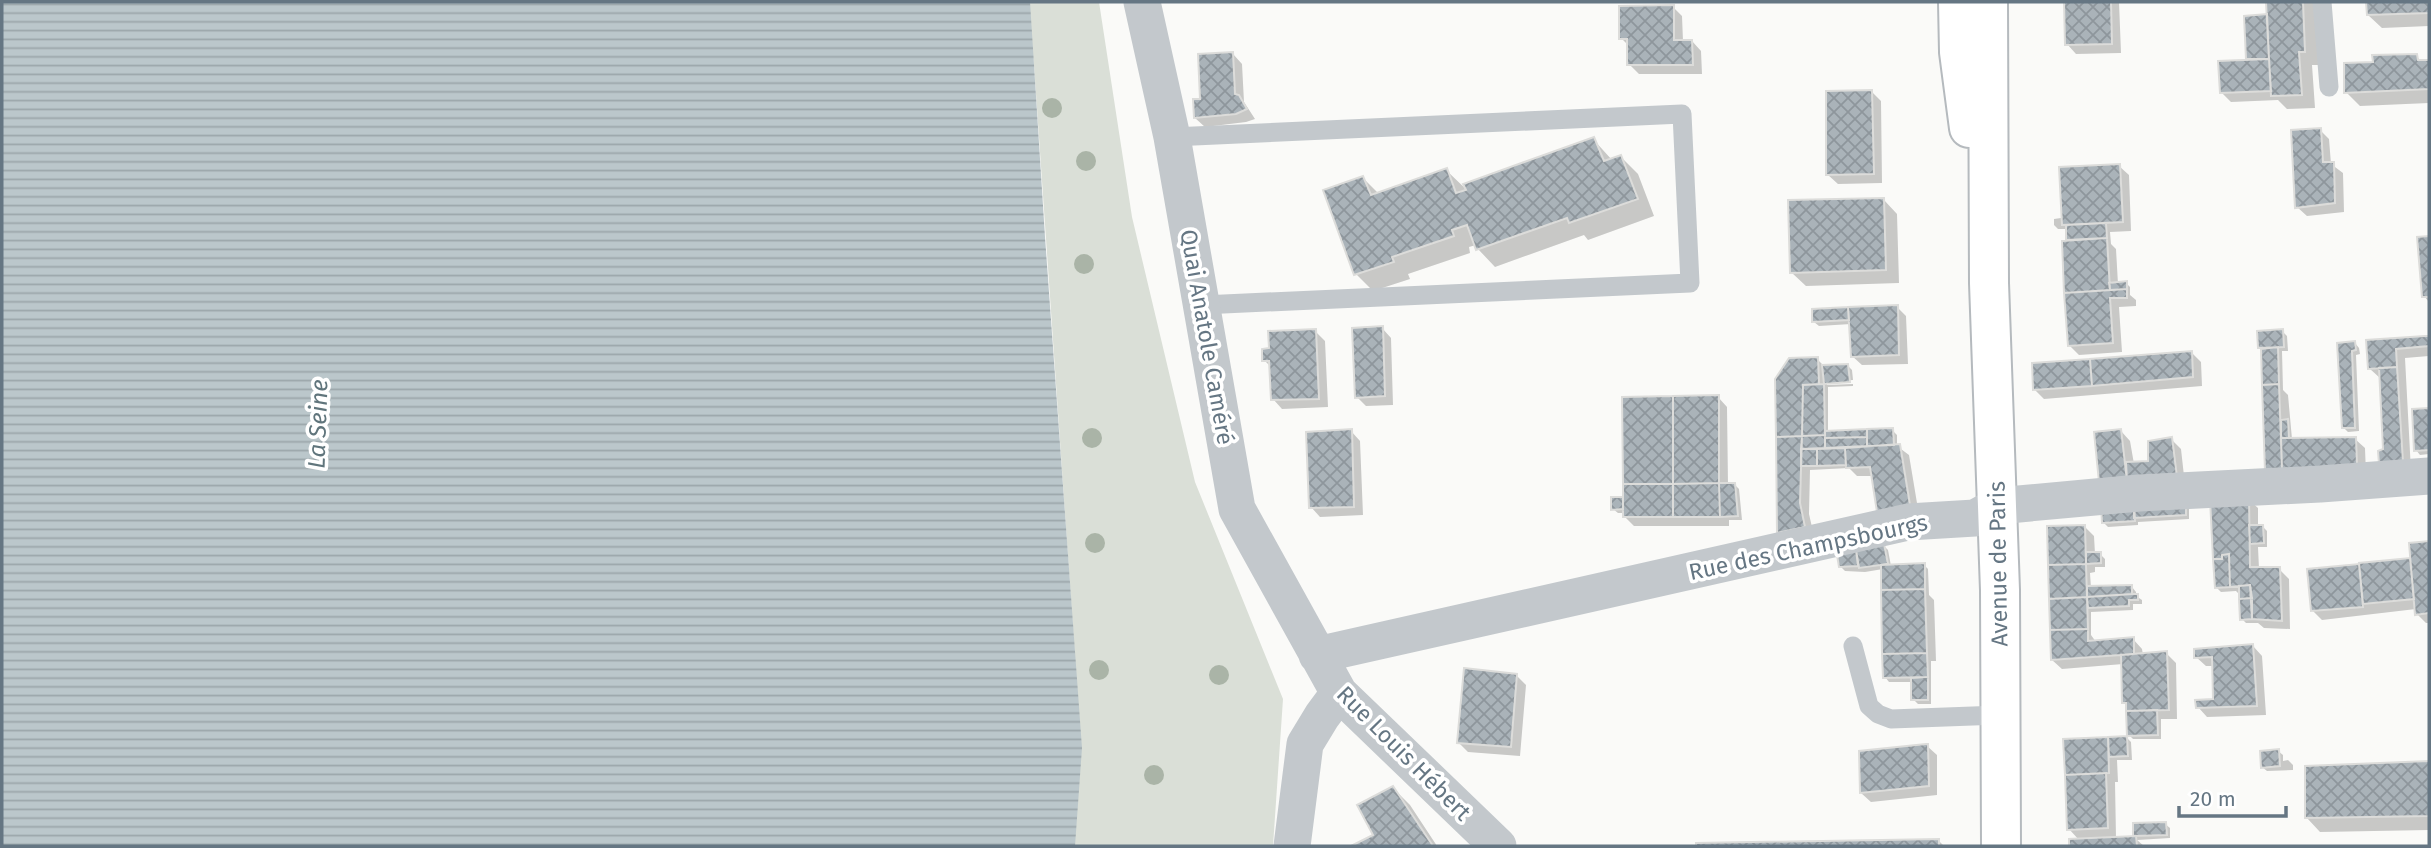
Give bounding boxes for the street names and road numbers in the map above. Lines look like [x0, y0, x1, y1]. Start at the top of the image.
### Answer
street label: Quai Anatole Caméré [1174, 227, 1240, 447]
street label: Avenue de Paris [1983, 481, 2013, 647]
street label: Rue des Champsbourgs [1686, 508, 1930, 586]
street label: Rue Louis Hébert [1331, 680, 1477, 826]

